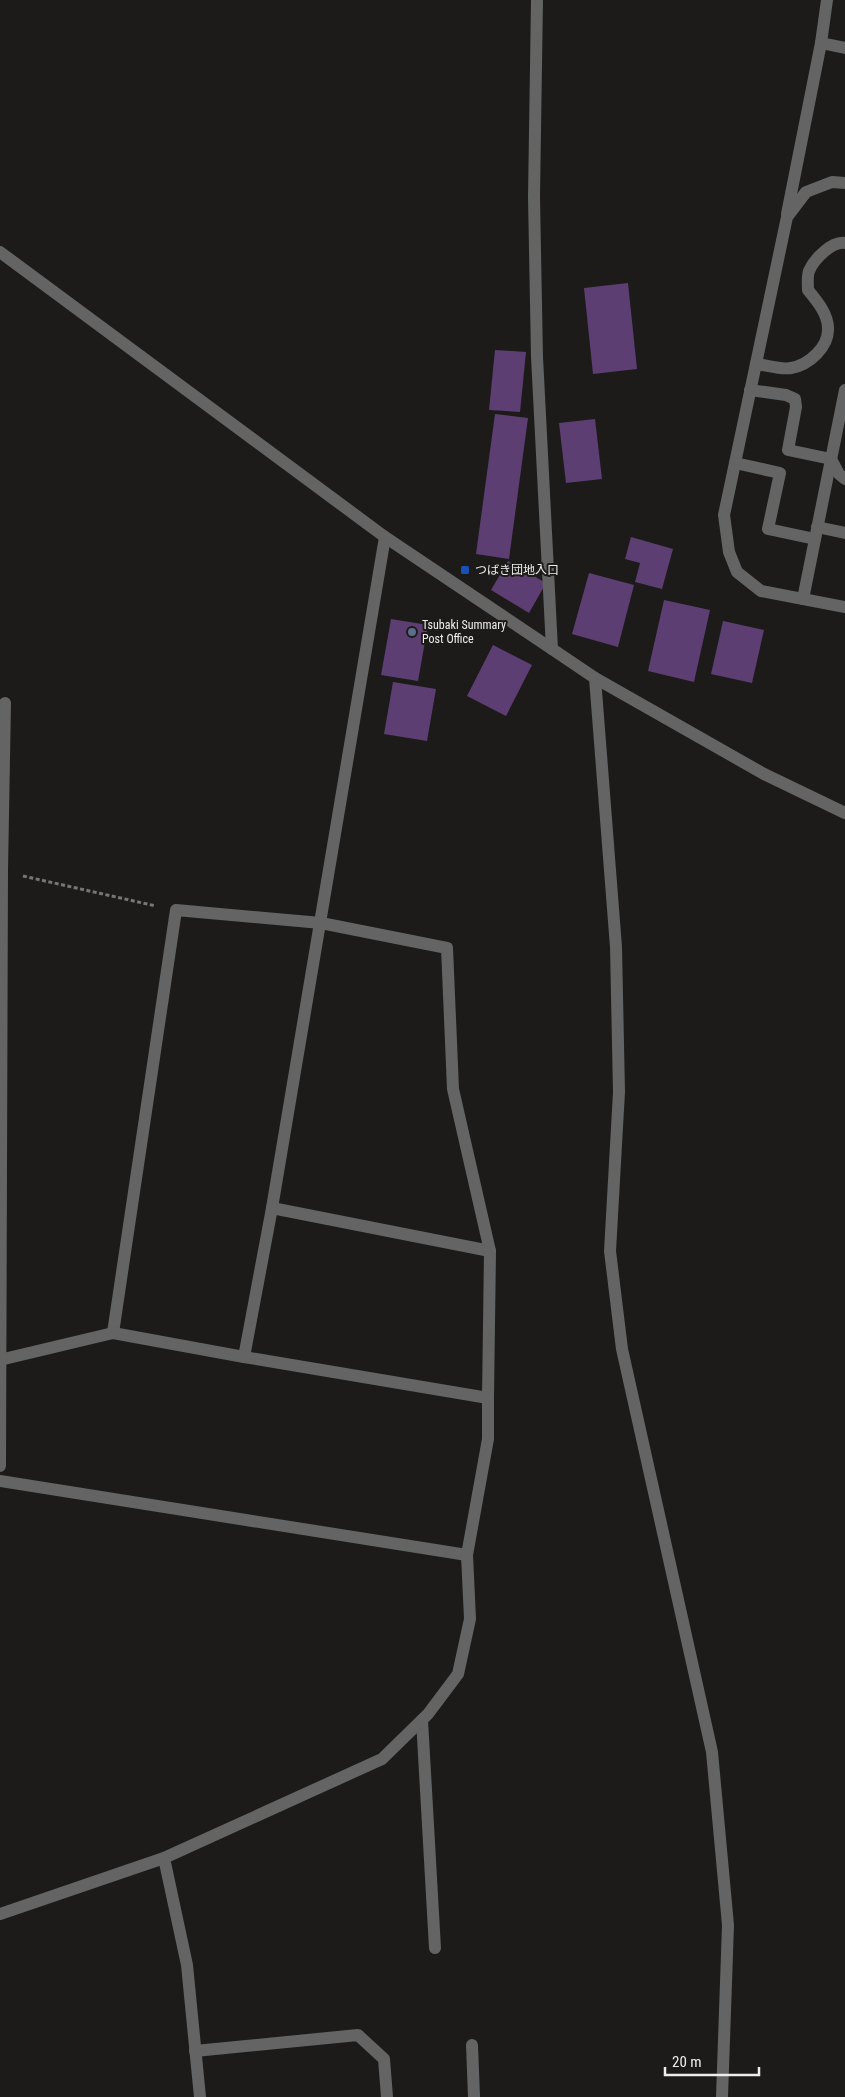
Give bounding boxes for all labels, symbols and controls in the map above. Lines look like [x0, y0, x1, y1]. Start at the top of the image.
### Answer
place label: つばき団地入口 [475, 563, 559, 577]
marker: つばき団地入口 [459, 564, 471, 576]
place label: Tsubaki Summary Post Office [422, 618, 506, 646]
marker: Tsubaki Summary Post Office [406, 626, 418, 638]
scale bar [665, 2044, 759, 2076]
text: 20 m [672, 2053, 702, 2071]

